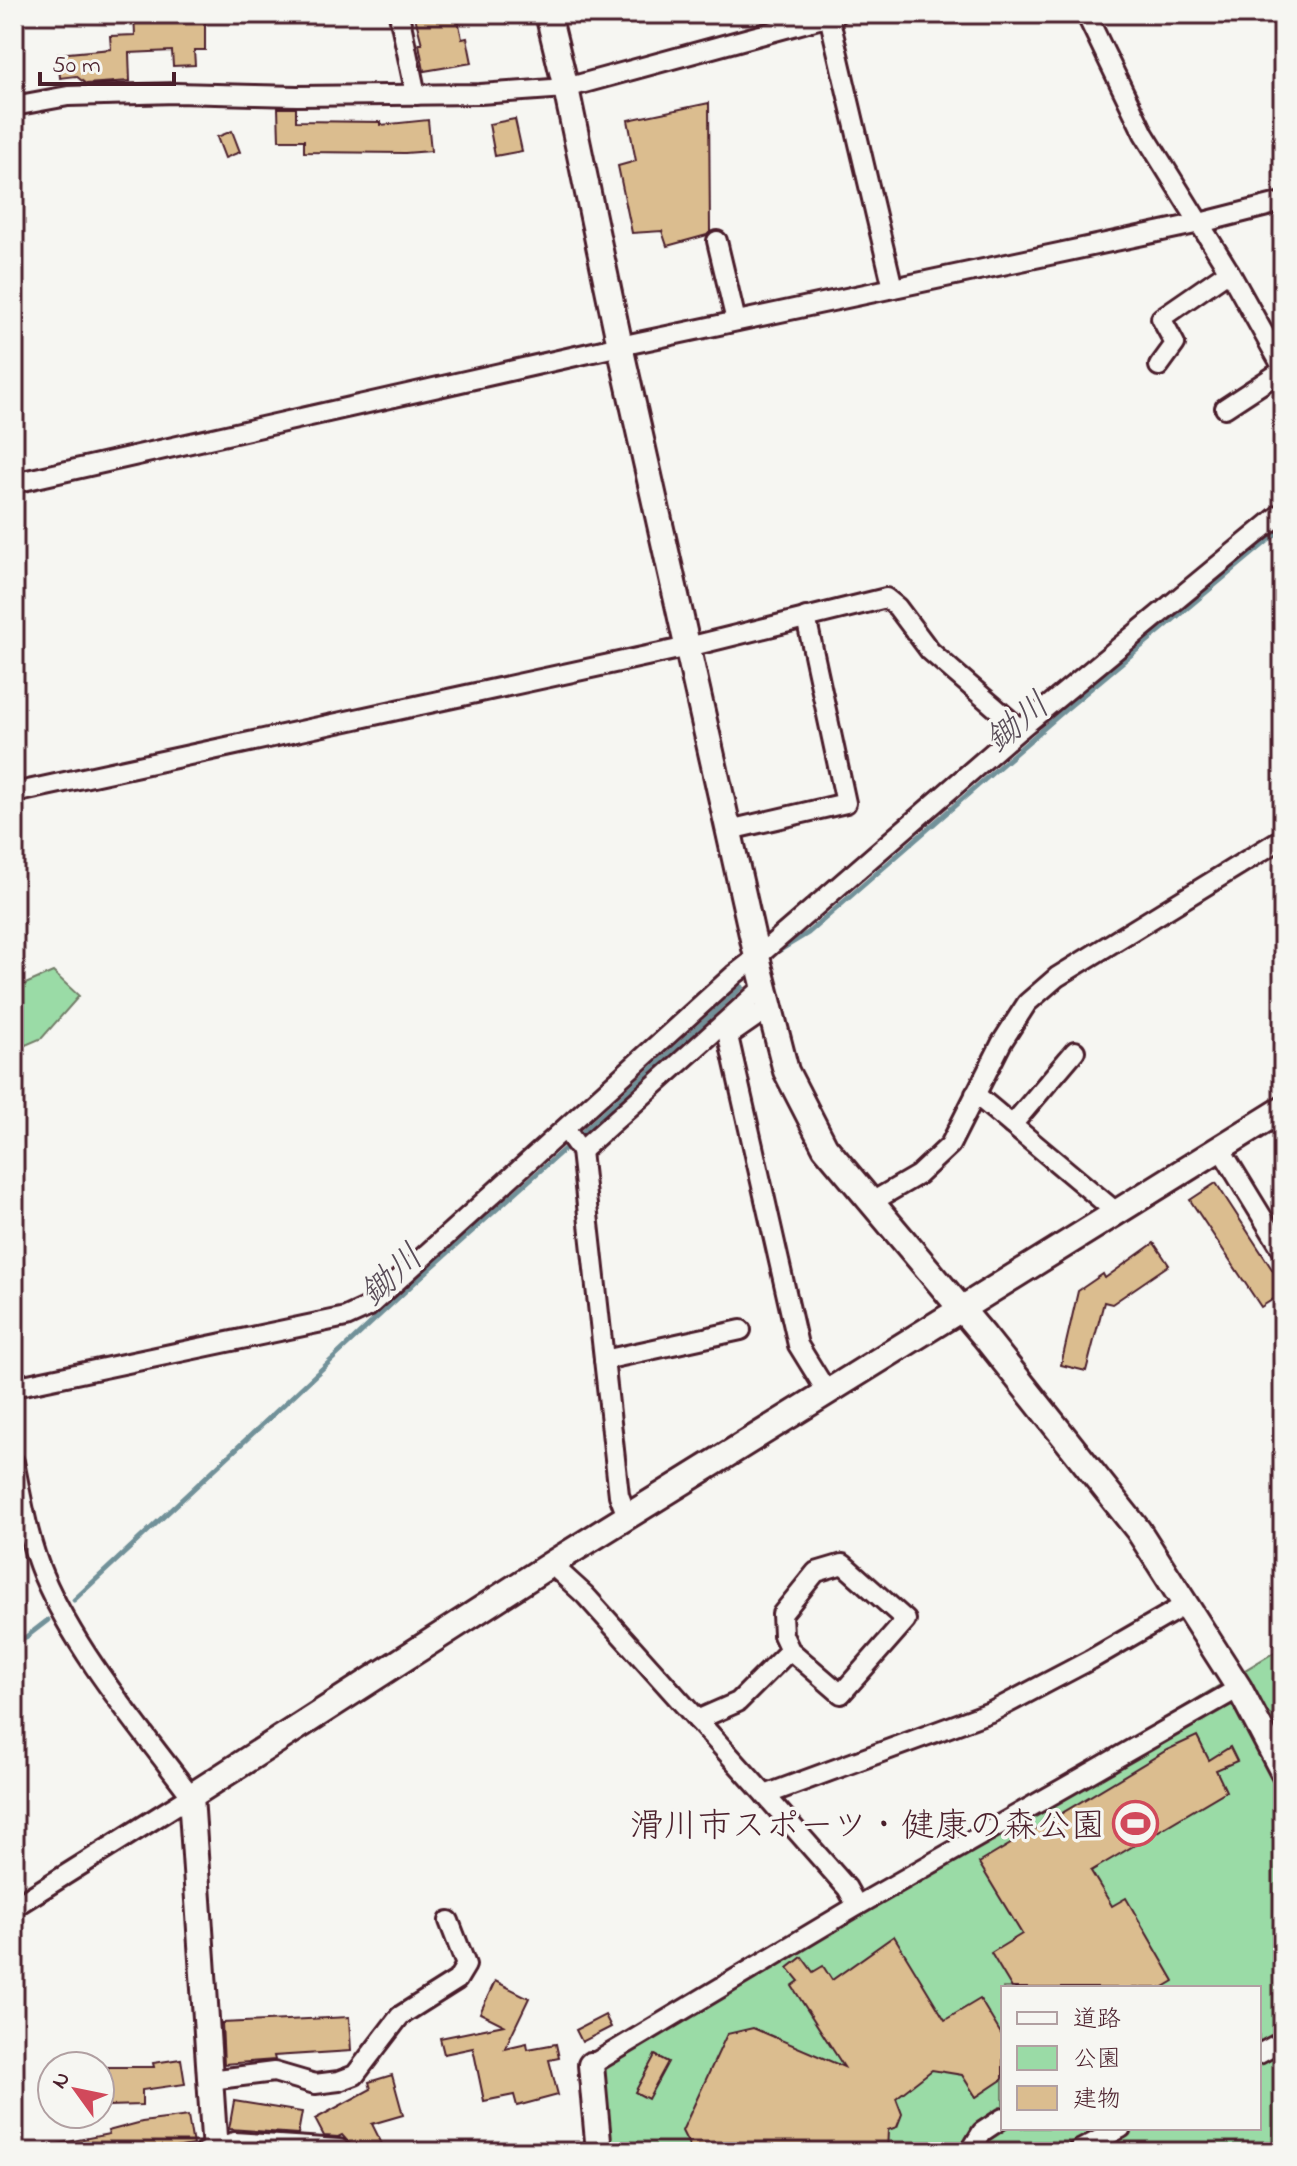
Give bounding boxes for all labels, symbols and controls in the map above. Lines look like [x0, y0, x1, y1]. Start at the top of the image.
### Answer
scale bar [40, 36, 174, 86]
text: 50 m [52, 49, 101, 84]
water label: 鋤川 [974, 681, 1064, 768]
water label: 鋤川 [349, 1233, 437, 1321]
sports icon: 滑川市スポーツ・健康の森公園 [1112, 1800, 1160, 1848]
place label: 滑川市スポーツ・健康の森公園 [630, 1803, 1105, 1853]
legend [1001, 1986, 1261, 2130]
text: 道路 [1073, 2003, 1121, 2038]
text: 公園 [1073, 2043, 1121, 2078]
north arrow [36, 2050, 116, 2130]
text: N [44, 2066, 79, 2096]
text: 建物 [1073, 2083, 1121, 2118]

